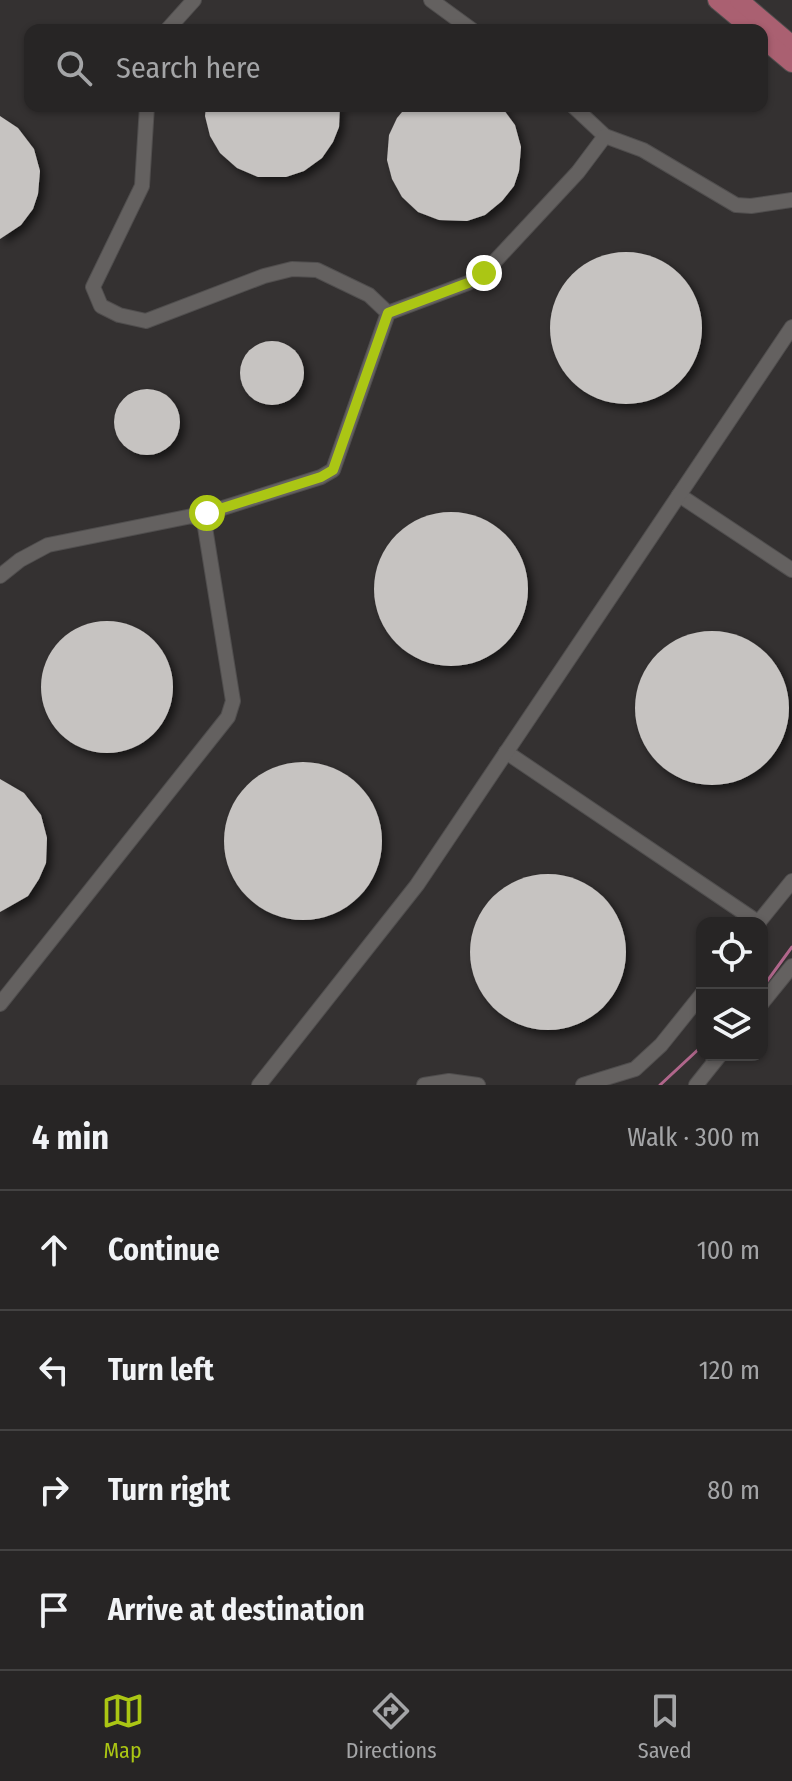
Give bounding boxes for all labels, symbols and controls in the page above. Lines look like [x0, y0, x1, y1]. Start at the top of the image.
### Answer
search box [24, 24, 768, 112]
icon: search [52, 46, 96, 90]
text: Search here [116, 50, 261, 86]
route end [466, 255, 502, 291]
route start [189, 495, 225, 531]
map controls [696, 917, 768, 1061]
button: locate [696, 917, 768, 989]
button: layers [696, 989, 768, 1061]
text: 4 min [32, 1117, 109, 1158]
text: Walk · 300 m [627, 1122, 760, 1153]
icon: ahead [32, 1228, 76, 1272]
text: Continue [108, 1232, 220, 1268]
text: 100 m [697, 1235, 760, 1266]
icon: left [32, 1348, 76, 1392]
text: Turn left [108, 1352, 214, 1388]
text: 120 m [699, 1355, 760, 1386]
icon: right [32, 1468, 76, 1512]
text: Turn right [108, 1472, 230, 1508]
text: 80 m [707, 1475, 760, 1506]
icon: arrive [32, 1588, 76, 1632]
text: Arrive at destination [108, 1592, 365, 1628]
tab: Map [101, 1689, 145, 1764]
tab: Directions [346, 1689, 437, 1764]
tab: Saved [638, 1689, 691, 1764]

